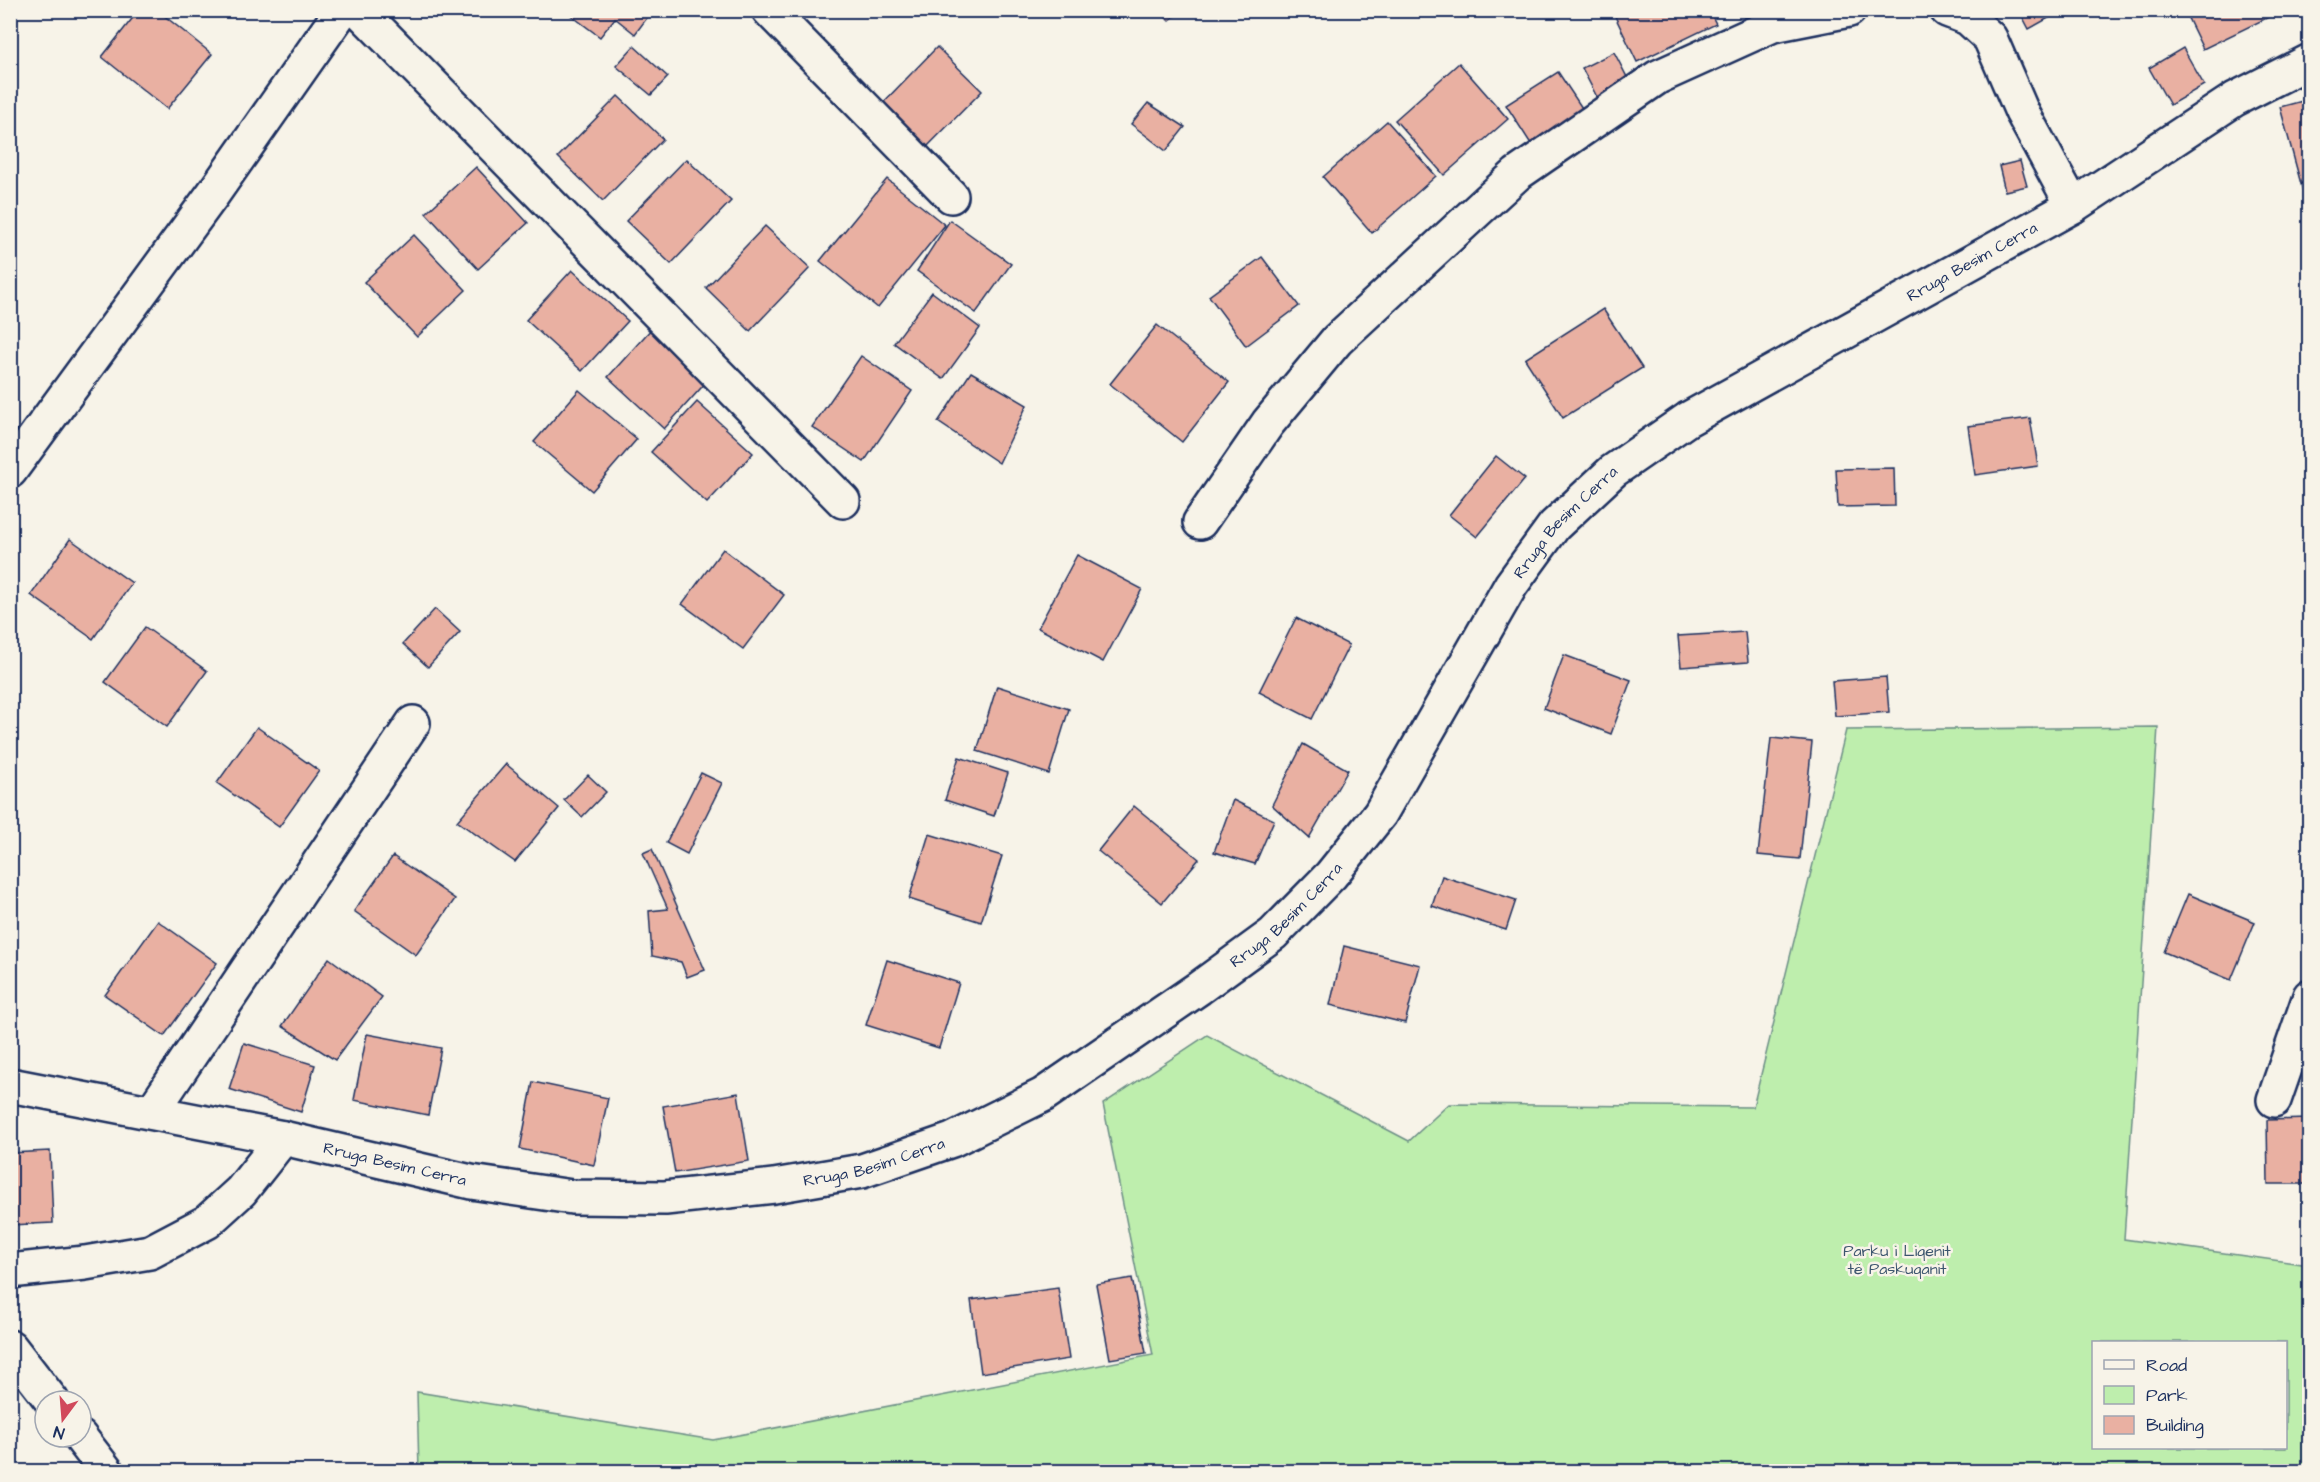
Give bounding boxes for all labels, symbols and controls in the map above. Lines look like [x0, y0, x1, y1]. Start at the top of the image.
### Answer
street label: Rruga Besim Cerra [1903, 217, 2041, 307]
street label: Rruga Besim Cerra [1508, 461, 1623, 583]
street label: Rruga Besim Cerra [1225, 858, 1348, 973]
street label: Rruga Besim Cerra [802, 1132, 948, 1192]
street label: Rruga Besim Cerra [321, 1137, 469, 1192]
park label: Parku i Liqenit të Paskuqanit [1843, 1240, 1951, 1280]
legend [2092, 1341, 2287, 1449]
text: Road [2146, 1353, 2187, 1378]
text: Park [2146, 1383, 2188, 1408]
north arrow [33, 1389, 93, 1449]
text: Building [2146, 1413, 2204, 1439]
text: N [51, 1421, 67, 1444]

